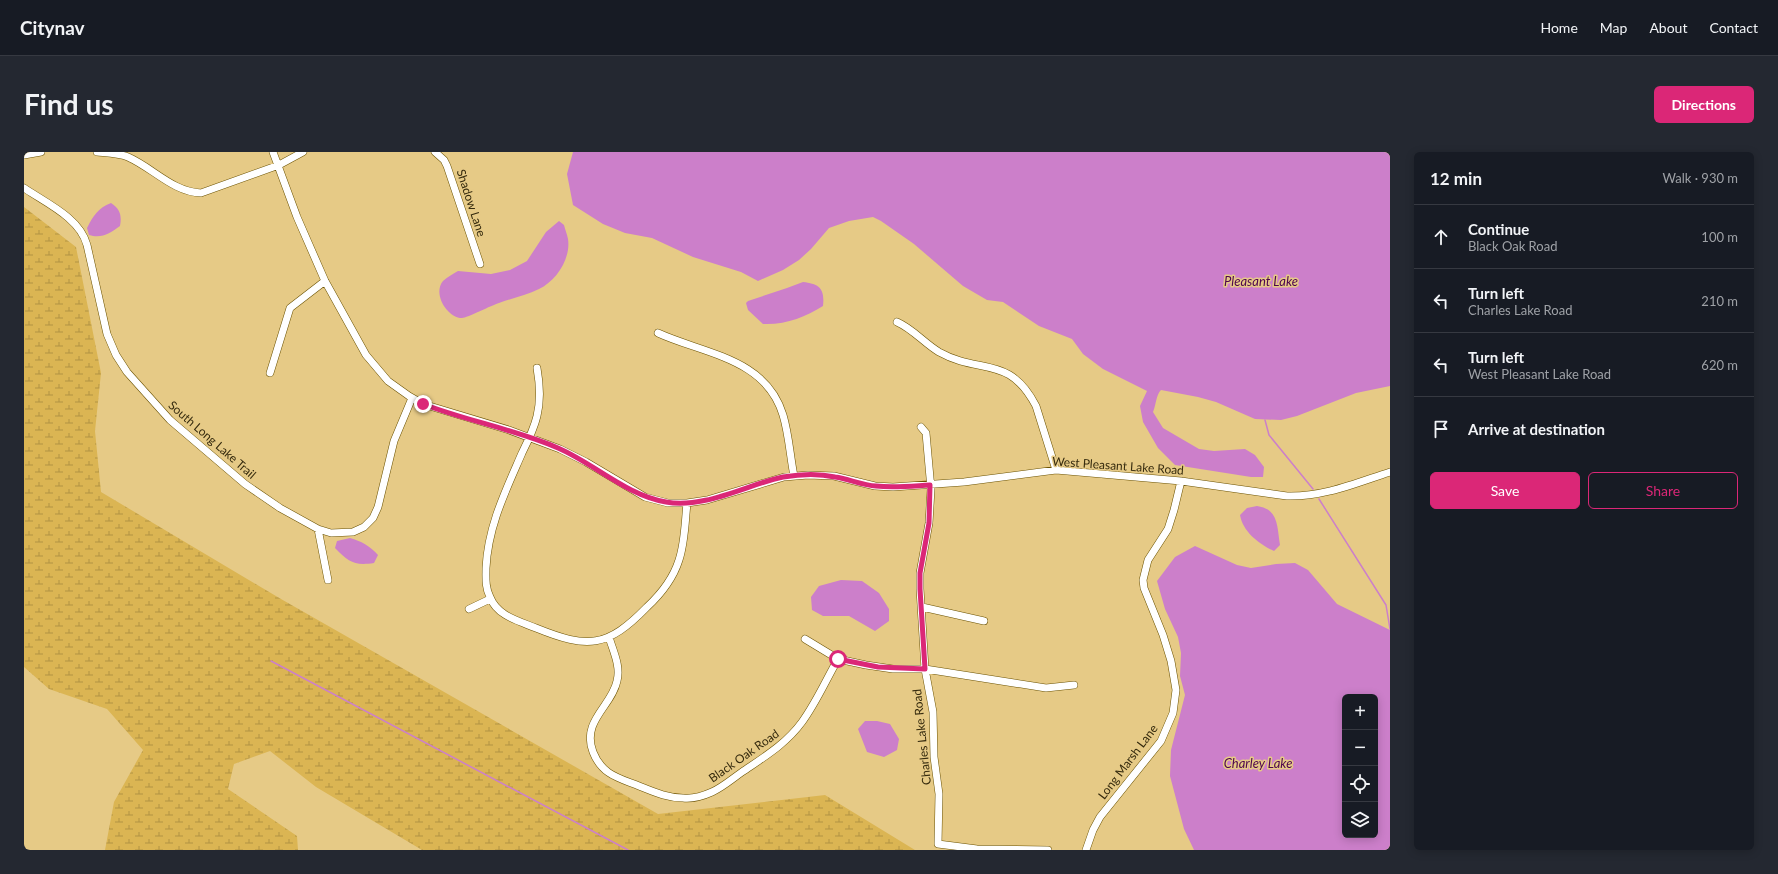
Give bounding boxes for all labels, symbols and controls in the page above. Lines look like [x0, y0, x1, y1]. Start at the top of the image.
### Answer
text: Citynav [20, 16, 85, 39]
text: Home [1540, 19, 1578, 36]
text: Map [1600, 19, 1627, 36]
text: About [1649, 19, 1687, 36]
text: Contact [1709, 19, 1758, 36]
button: Directions [1654, 86, 1754, 123]
text: Find us [24, 87, 114, 121]
street label: Shadow Lane [454, 167, 489, 238]
text: 12 min [1430, 168, 1482, 189]
text: Walk · 930 m [1662, 170, 1738, 186]
text: Continue [1468, 220, 1529, 238]
icon: ahead [1430, 226, 1452, 248]
text: 100 m [1701, 229, 1738, 245]
text: Black Oak Road [1468, 238, 1557, 254]
water label: Pleasant Lake [1224, 273, 1298, 289]
text: Turn left [1468, 284, 1524, 302]
icon: left [1430, 290, 1452, 312]
text: 210 m [1701, 293, 1738, 309]
text: Charles Lake Road [1468, 302, 1572, 318]
text: Turn left [1468, 348, 1524, 366]
icon: left [1430, 354, 1452, 376]
text: 620 m [1701, 357, 1738, 373]
text: West Pleasant Lake Road [1468, 366, 1611, 382]
route end [414, 395, 432, 413]
street label: South Long Lake Trail [165, 397, 259, 482]
icon: arrive [1430, 418, 1452, 440]
text: Arrive at destination [1468, 420, 1605, 438]
street label: West Pleasant Lake Road [1052, 453, 1184, 478]
button: Save [1430, 472, 1580, 509]
button: Share [1588, 472, 1738, 509]
route start [829, 650, 847, 668]
street label: Charles Lake Road [909, 688, 934, 786]
map controls [1342, 694, 1378, 838]
button: + [1342, 694, 1378, 730]
street label: Long Marsh Lane [1095, 721, 1161, 802]
street label: Black Oak Road [706, 726, 782, 785]
button: − [1342, 730, 1378, 766]
water label: Charley Lake [1224, 755, 1292, 771]
button: locate [1342, 766, 1378, 802]
button: layers [1342, 802, 1378, 838]

